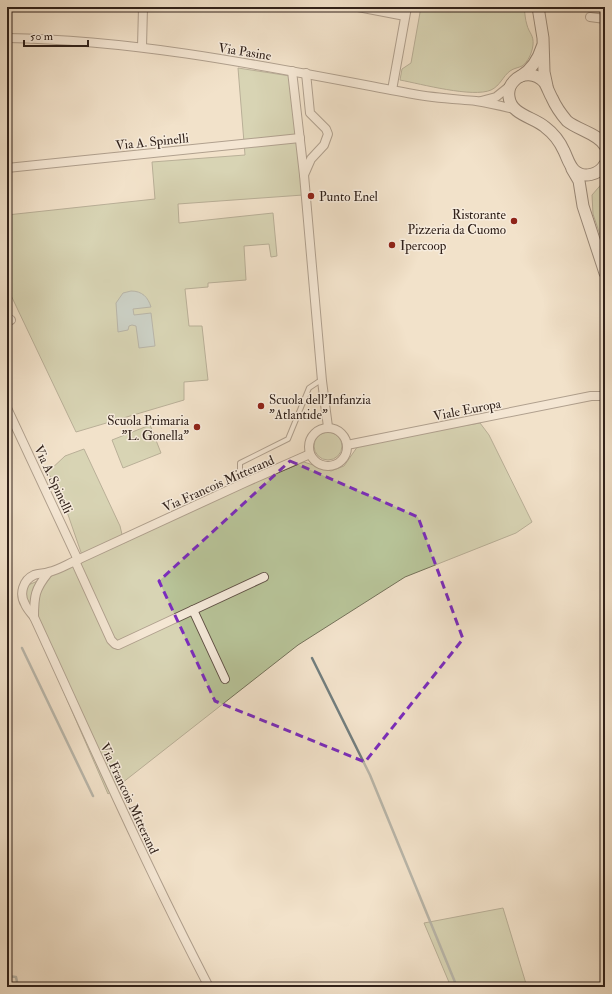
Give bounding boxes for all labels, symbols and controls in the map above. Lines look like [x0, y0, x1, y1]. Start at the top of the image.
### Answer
scale bar [24, 22, 88, 48]
text: 50 m [30, 29, 54, 44]
street label: Via Pasine [217, 40, 273, 64]
street label: Via A. Spinelli [115, 130, 190, 155]
place label: Punto Enel [319, 189, 379, 205]
marker: Punto Enel [306, 191, 316, 201]
place label: Ristorante Pizzeria da Cuomo [407, 207, 507, 238]
marker: Ristorante Pizzeria da Cuomo [509, 216, 519, 226]
place label: Ipercoop [400, 238, 447, 255]
marker: Ipercoop [387, 240, 397, 250]
place label: Scuola dell'Infanzia "Atlantide" [269, 392, 372, 423]
street label: Viale Europa [432, 395, 503, 425]
marker: Scuola dell'Infanzia "Atlantide" [256, 401, 266, 411]
place label: Scuola Primaria "L. Gonella" [107, 413, 190, 444]
marker: Scuola Primaria "L. Gonella" [192, 422, 202, 432]
street label: Via A. Spinelli [29, 443, 76, 517]
street label: Via Francois Mitterand [160, 452, 277, 516]
street label: Via Francois Mitterand [96, 740, 162, 857]

